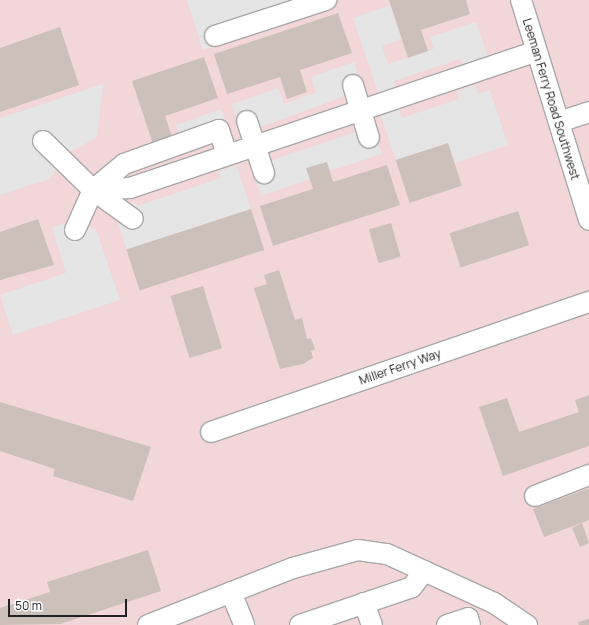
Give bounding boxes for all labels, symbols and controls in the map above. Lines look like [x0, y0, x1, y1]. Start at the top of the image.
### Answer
street label: Leeman Ferry Road Southwest [520, 17, 582, 181]
street label: Miller Ferry Way [357, 346, 443, 388]
scale bar [10, 591, 129, 617]
text: 50 m [15, 597, 42, 614]

